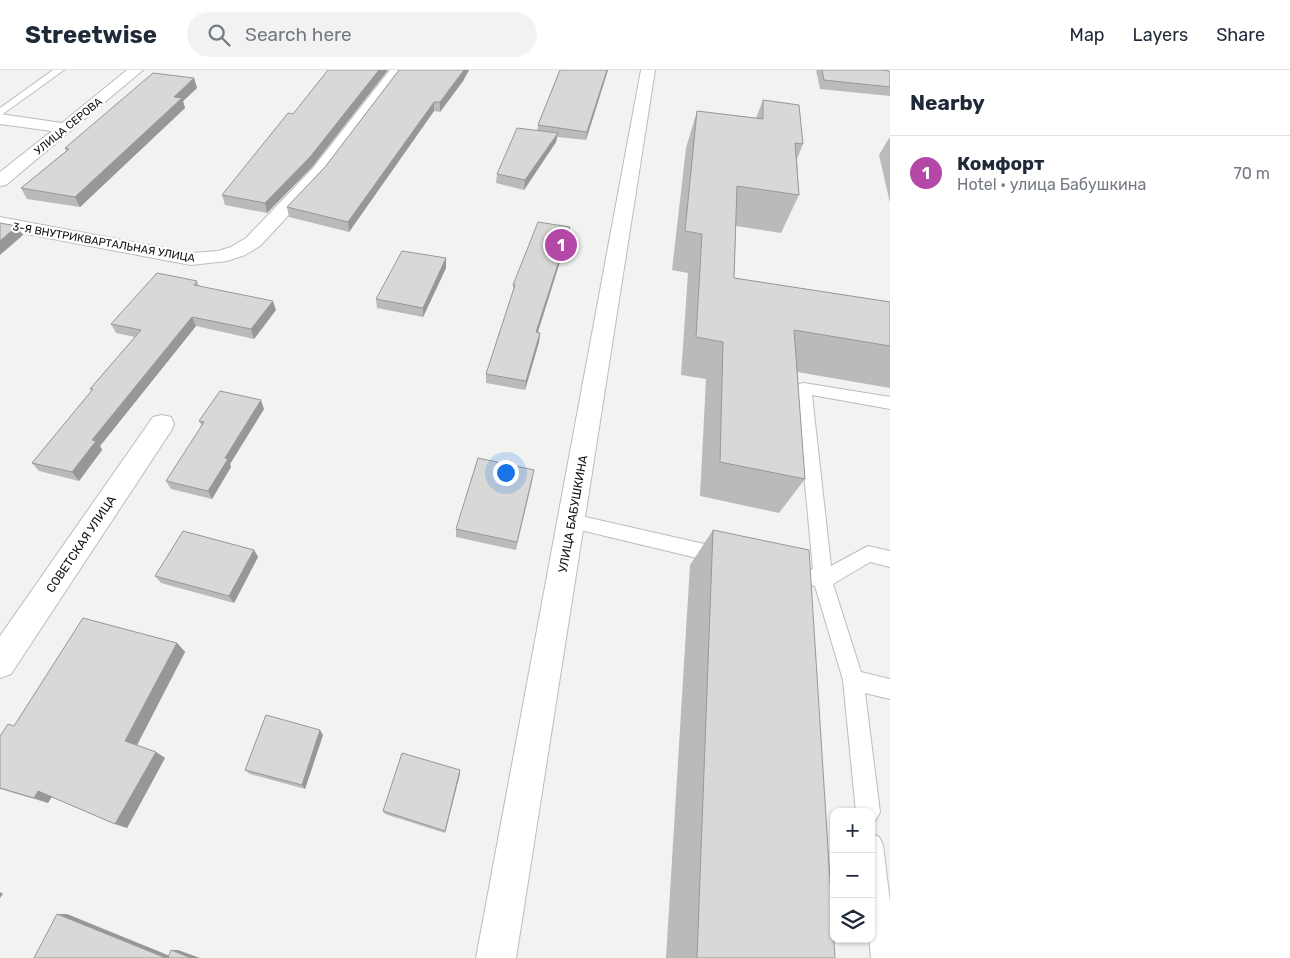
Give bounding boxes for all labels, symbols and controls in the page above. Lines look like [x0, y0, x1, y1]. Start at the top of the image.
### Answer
search box [187, 12, 537, 57]
text: Streetwise [25, 21, 157, 49]
icon: search [205, 21, 233, 49]
text: Search here [245, 23, 352, 46]
text: Map [1070, 24, 1105, 46]
text: Layers [1133, 24, 1188, 46]
text: Share [1216, 24, 1265, 46]
text: Nearby [910, 90, 985, 115]
street label: УЛИЦА СЕРОВА [32, 95, 105, 158]
text: Комфорт [957, 152, 1044, 175]
text: 1 [922, 164, 930, 183]
text: 70 m [1233, 164, 1270, 183]
text: Hotel · улица Бабушкина [957, 175, 1146, 194]
street label: 3-Я ВНУТРИКВАРТАЛЬНАЯ УЛИЦА [12, 220, 197, 265]
pin: 1 [545, 226, 577, 264]
street label: УЛИЦА БАБУШКИНА [556, 454, 590, 574]
your location [493, 460, 519, 486]
street label: СОВЕТСКАЯ УЛИЦА [43, 493, 119, 595]
map controls [830, 808, 875, 943]
button: + [830, 808, 875, 853]
button: − [830, 853, 875, 898]
button: layers [830, 898, 875, 943]

